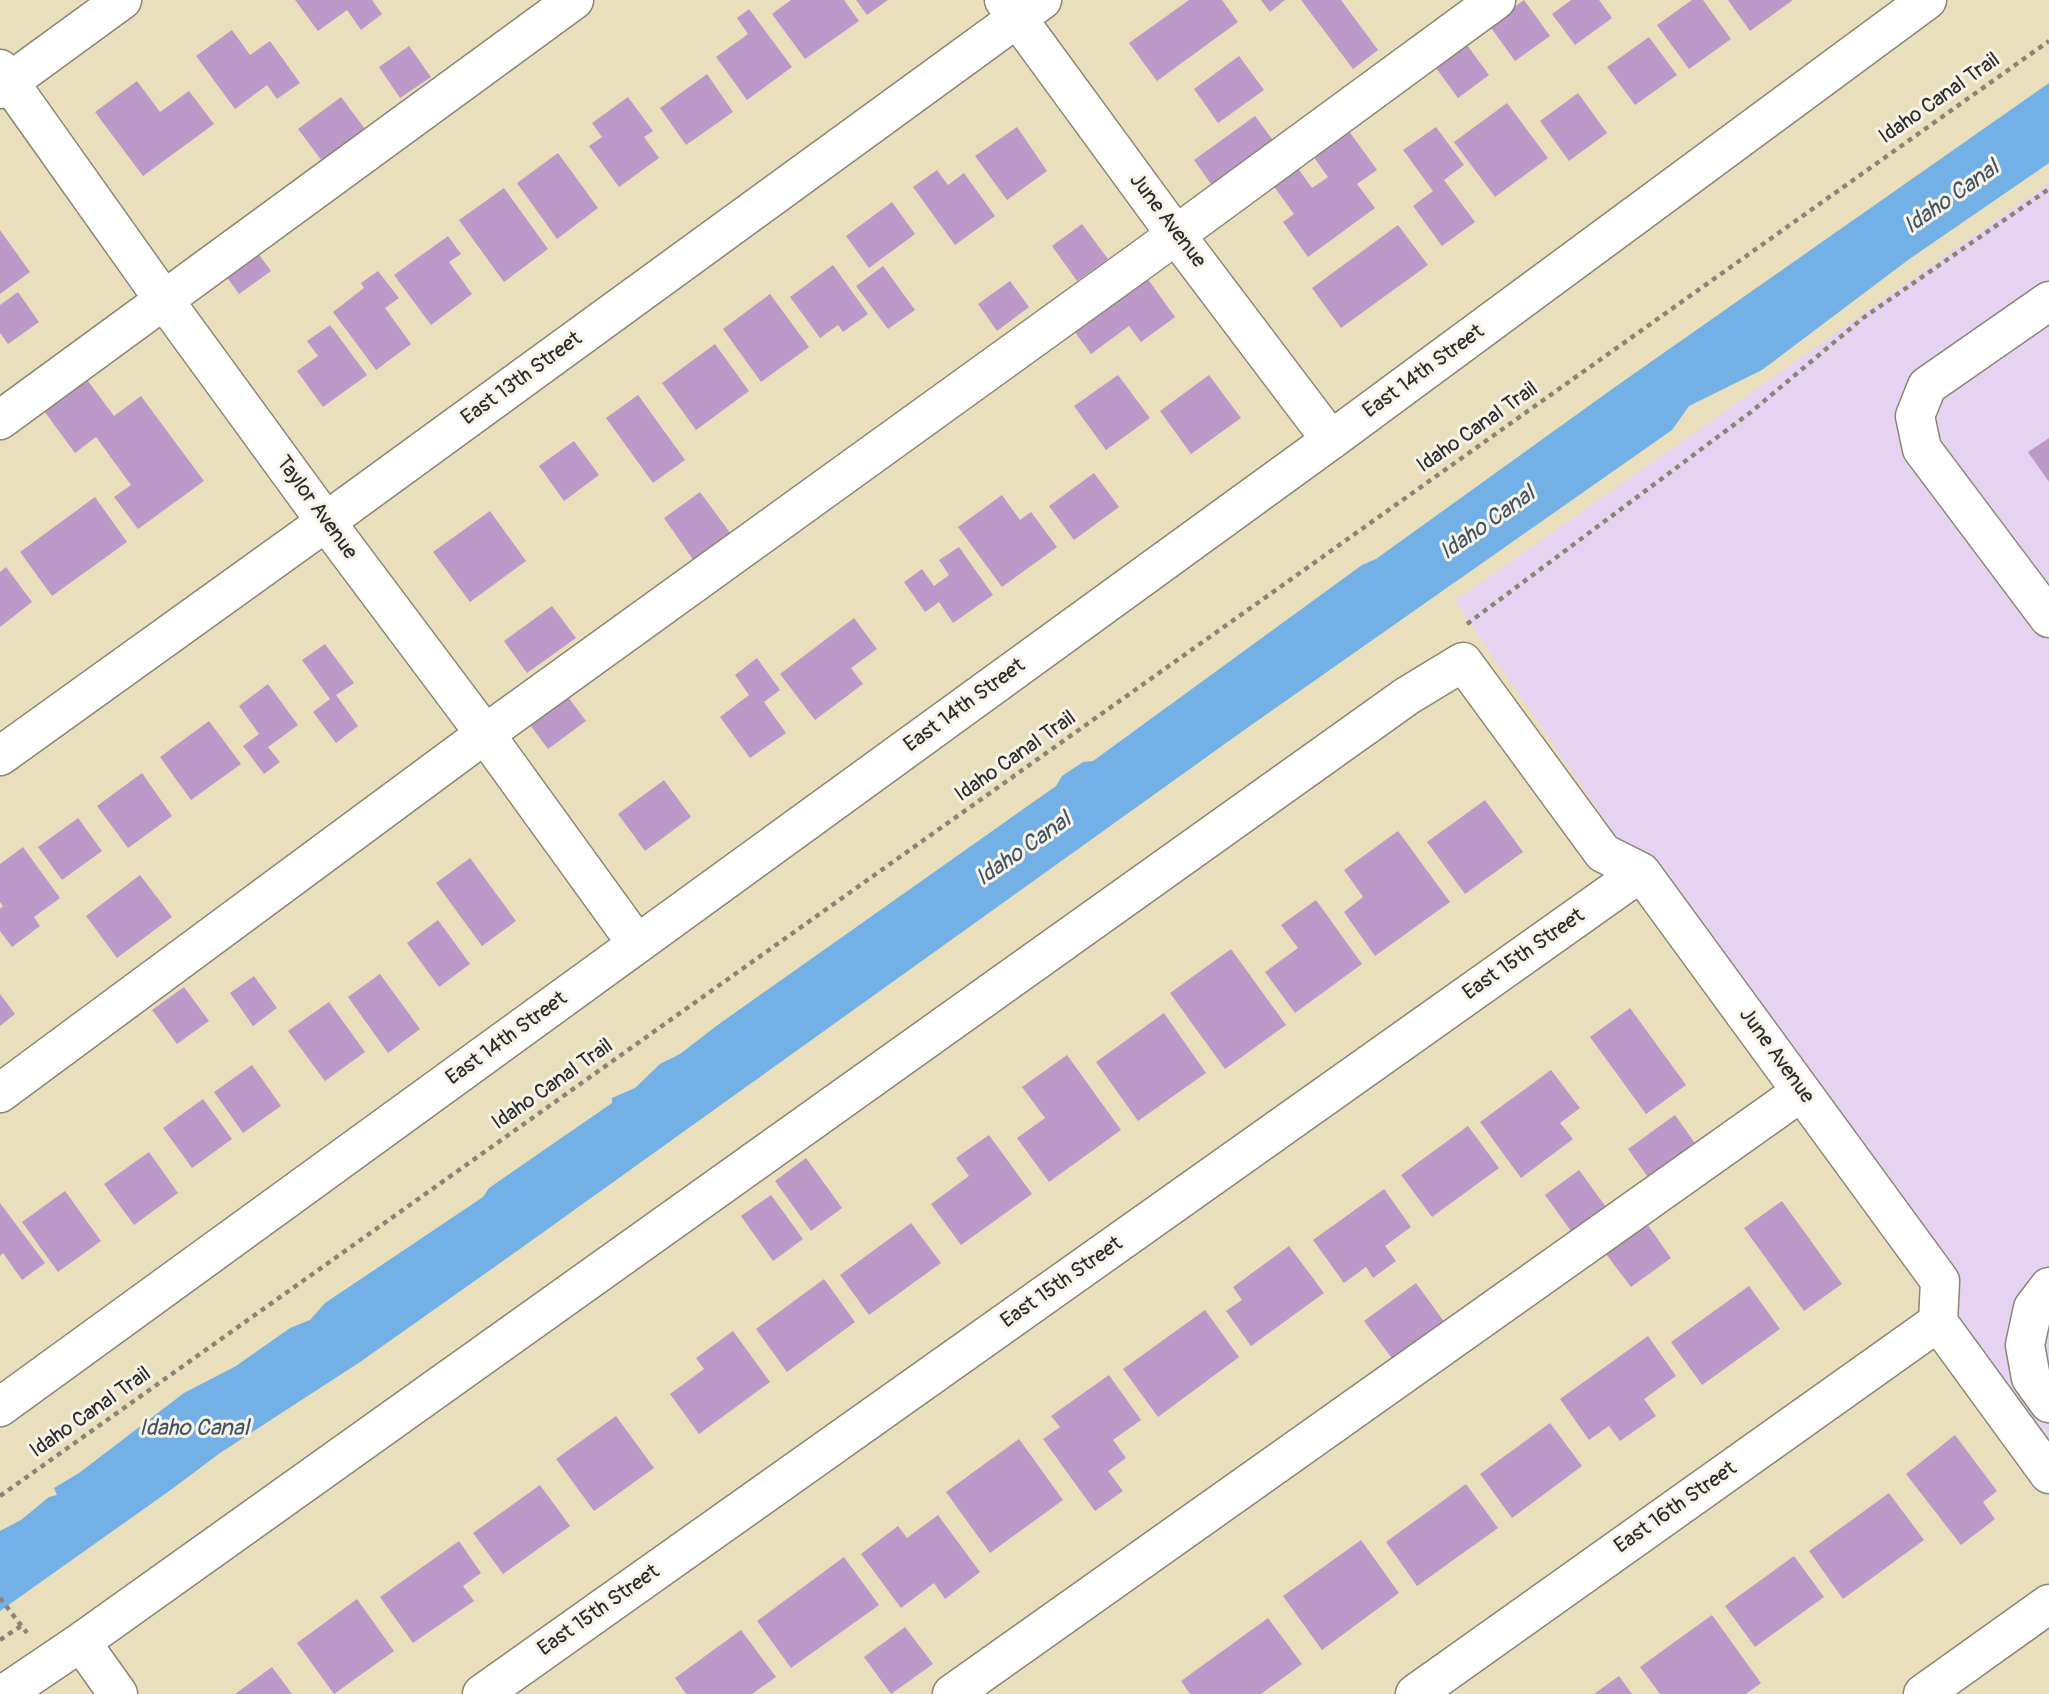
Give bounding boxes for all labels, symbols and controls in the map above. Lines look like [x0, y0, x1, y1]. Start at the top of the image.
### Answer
street label: Idaho Canal Trail [1875, 48, 2005, 150]
water label: Idaho Canal [1899, 155, 2005, 241]
street label: June Avenue [1123, 169, 1211, 273]
street label: East 14th Street [1359, 320, 1489, 424]
street label: East 13th Street [457, 327, 587, 431]
street label: Idaho Canal Trail [1413, 377, 1543, 479]
street label: Taylor Avenue [270, 451, 362, 565]
water label: Idaho Canal [1435, 481, 1541, 567]
street label: East 14th Street [900, 654, 1030, 758]
street label: Idaho Canal Trail [951, 706, 1081, 808]
water label: Idaho Canal [971, 807, 1077, 893]
street label: East 15th Street [1458, 904, 1590, 1006]
street label: East 14th Street [442, 987, 572, 1091]
street label: June Avenue [1733, 1003, 1819, 1109]
street label: Idaho Canal Trail [488, 1034, 618, 1136]
street label: East 15th Street [996, 1232, 1128, 1334]
street label: Idaho Canal Trail [26, 1362, 156, 1464]
water label: Idaho Canal [139, 1415, 249, 1443]
street label: East 16th Street [1610, 1457, 1742, 1559]
street label: East 15th Street [533, 1560, 665, 1662]

